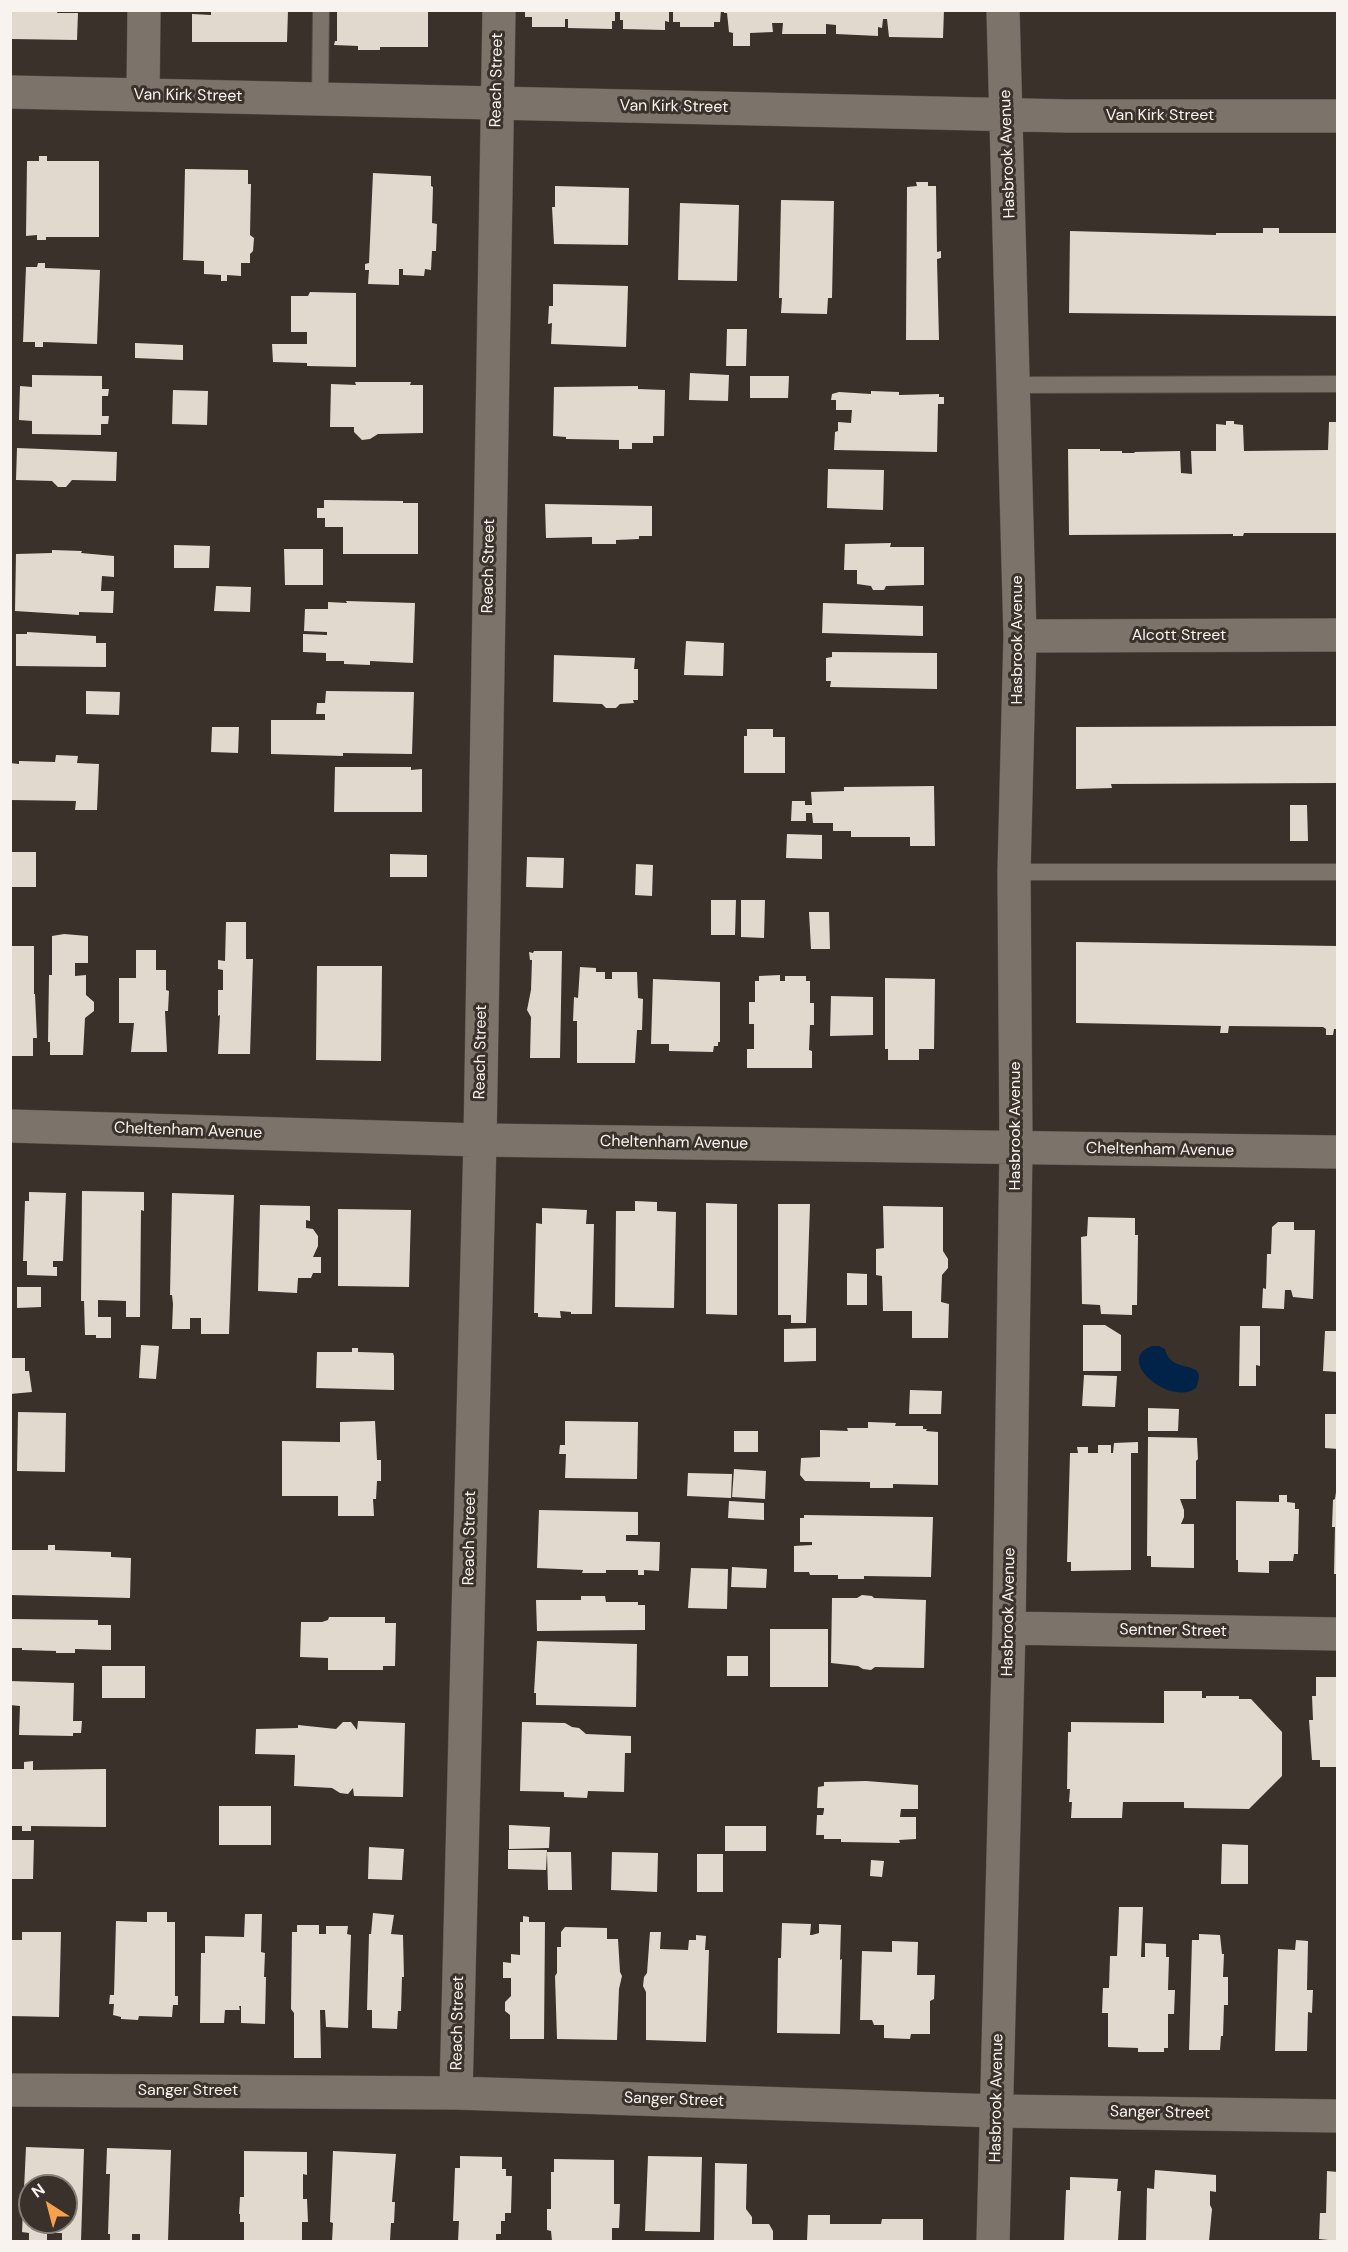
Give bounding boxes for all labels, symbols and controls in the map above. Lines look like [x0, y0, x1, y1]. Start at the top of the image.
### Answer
street label: Reach Street [487, 32, 507, 128]
street label: Van Kirk Street [133, 85, 243, 107]
street label: Hasbrook Avenue [996, 89, 1020, 219]
street label: Van Kirk Street [619, 96, 729, 118]
street label: Van Kirk Street [1106, 106, 1214, 126]
street label: Reach Street [479, 518, 499, 614]
street label: Hasbrook Avenue [1008, 576, 1028, 704]
street label: Alcott Street [1132, 626, 1226, 646]
street label: Reach Street [471, 1004, 491, 1100]
street label: Hasbrook Avenue [1006, 1062, 1026, 1190]
street label: Cheltenham Avenue [113, 1119, 263, 1143]
street label: Cheltenham Avenue [600, 1132, 748, 1154]
street label: Cheltenham Avenue [1086, 1139, 1234, 1161]
street label: Reach Street [460, 1490, 480, 1586]
street label: Hasbrook Avenue [998, 1547, 1020, 1677]
street label: Sentner Street [1119, 1620, 1227, 1642]
street label: Reach Street [448, 1975, 468, 2071]
street label: Hasbrook Avenue [986, 2033, 1008, 2163]
street label: Sanger Street [138, 2081, 238, 2101]
street label: Sanger Street [624, 2089, 724, 2111]
street label: Sanger Street [1110, 2103, 1210, 2123]
north arrow [18, 2174, 78, 2234]
text: N [27, 2179, 49, 2203]

